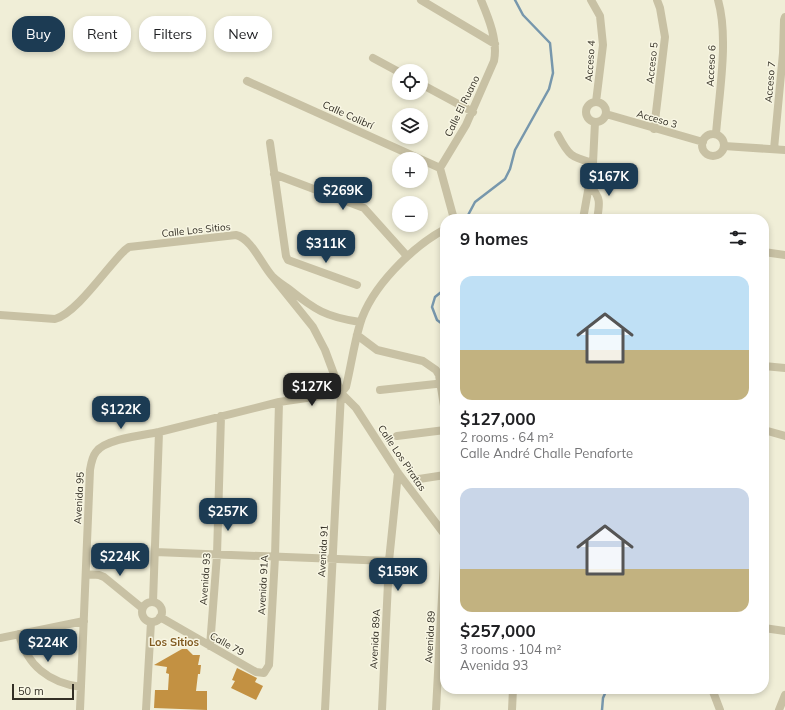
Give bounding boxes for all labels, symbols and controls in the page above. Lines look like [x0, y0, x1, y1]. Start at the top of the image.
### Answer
chip: Buy [12, 16, 65, 52]
chip: Rent [73, 16, 131, 52]
chip: Filters [139, 16, 206, 52]
chip: New [214, 16, 272, 52]
street label: Acceso 4 [582, 40, 598, 82]
street label: Acceso 5 [643, 42, 661, 84]
street label: Acceso 6 [703, 45, 719, 87]
street label: Acceso 7 [762, 61, 778, 103]
map controls [392, 64, 428, 232]
button: locate [392, 64, 428, 100]
street label: Calle El Ruano [442, 73, 483, 139]
street label: Calle Colibrí [320, 98, 376, 132]
street label: Acceso 3 [635, 107, 679, 131]
button: layers [392, 108, 428, 144]
button: + [392, 152, 428, 188]
pin: $167K [581, 163, 637, 197]
text: $167K [589, 168, 629, 184]
pin: $269K [315, 177, 371, 211]
text: $269K [323, 182, 363, 198]
button: − [392, 196, 428, 232]
street label: Calle Los Sitios [161, 220, 231, 240]
icon: filters [727, 227, 749, 249]
text: 9 homes [460, 228, 528, 249]
pin: $311K [298, 230, 354, 264]
text: $311K [306, 235, 346, 251]
icon: home [569, 302, 641, 374]
pin: $127K [284, 373, 340, 407]
text: $127K [292, 378, 332, 394]
pin: $122K [93, 396, 149, 430]
text: $122K [101, 401, 141, 417]
text: $127,000 [460, 408, 536, 429]
street label: Calle Los Piratas [375, 422, 429, 494]
text: 2 rooms · 64 m² [460, 429, 554, 445]
text: Calle André Challe Penaforte [460, 445, 633, 461]
street label: Avenida 95 [71, 471, 87, 525]
pin: $257K [200, 498, 256, 532]
text: $257K [208, 503, 248, 519]
icon: home [569, 514, 641, 586]
street label: Avenida 91 [315, 524, 331, 578]
pin: $224K [92, 543, 148, 577]
text: $224K [100, 548, 140, 564]
street label: Avenida 93 [197, 552, 213, 606]
street label: Avenida 91A [255, 554, 271, 615]
pin: $159K [370, 558, 426, 592]
text: $159K [378, 563, 418, 579]
street label: Avenida 89A [367, 608, 383, 669]
street label: Avenida 89 [422, 610, 438, 664]
text: $257,000 [460, 620, 536, 641]
pin: $224K [20, 629, 76, 663]
street label: Calle 79 [207, 629, 247, 659]
text: $224K [28, 634, 68, 650]
district label: Los Sitios [149, 635, 200, 649]
text: 3 rooms · 104 m² [460, 641, 561, 657]
text: Avenida 93 [460, 657, 528, 673]
scale bar [12, 682, 74, 701]
text: 50 m [18, 684, 44, 698]

